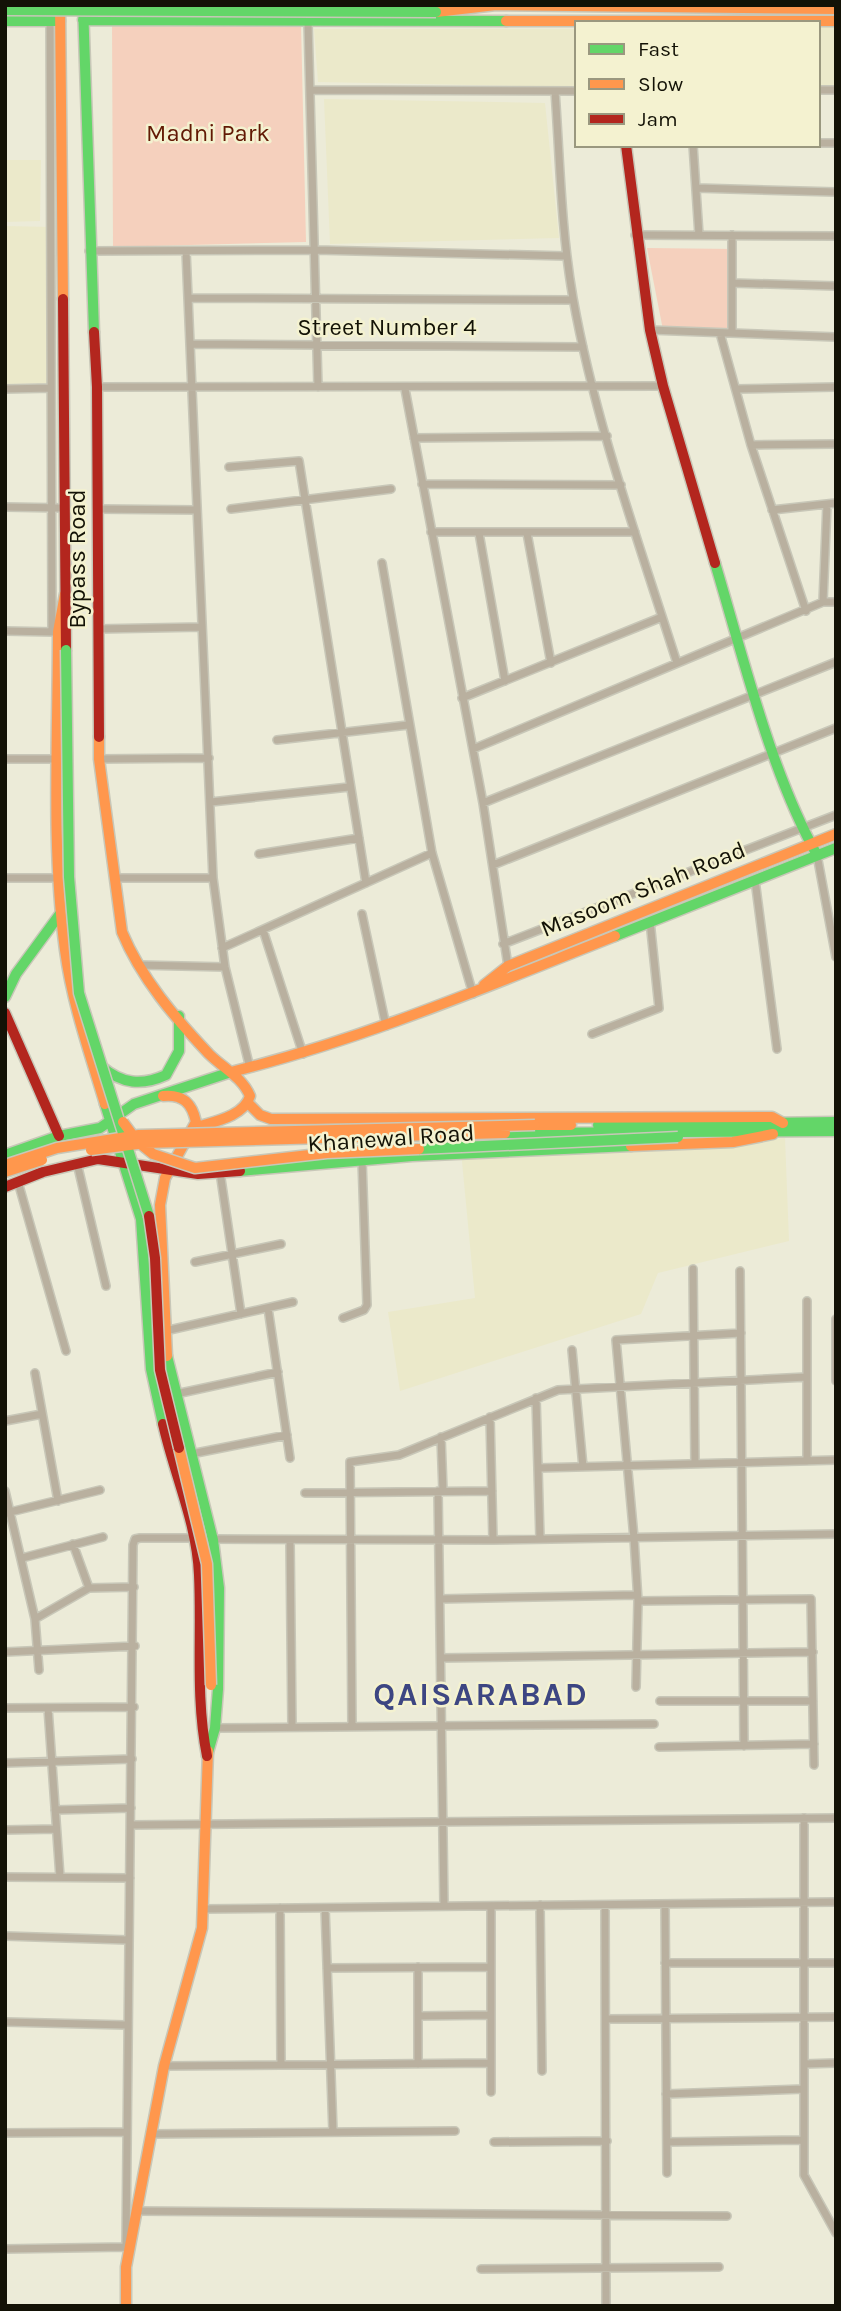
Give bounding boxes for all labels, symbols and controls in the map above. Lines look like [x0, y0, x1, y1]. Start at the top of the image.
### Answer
legend [575, 21, 820, 147]
text: Fast [638, 37, 679, 61]
text: Slow [638, 72, 683, 96]
text: Jam [638, 107, 678, 131]
park label: Madni Park [146, 119, 270, 147]
street label: Street Number 4 [297, 313, 477, 341]
street label: Bypass Road [63, 489, 91, 629]
street label: Masoom Shah Road [537, 835, 749, 943]
street label: Khanewal Road [307, 1118, 475, 1158]
district label: QAISARABAD [373, 1676, 589, 1713]

